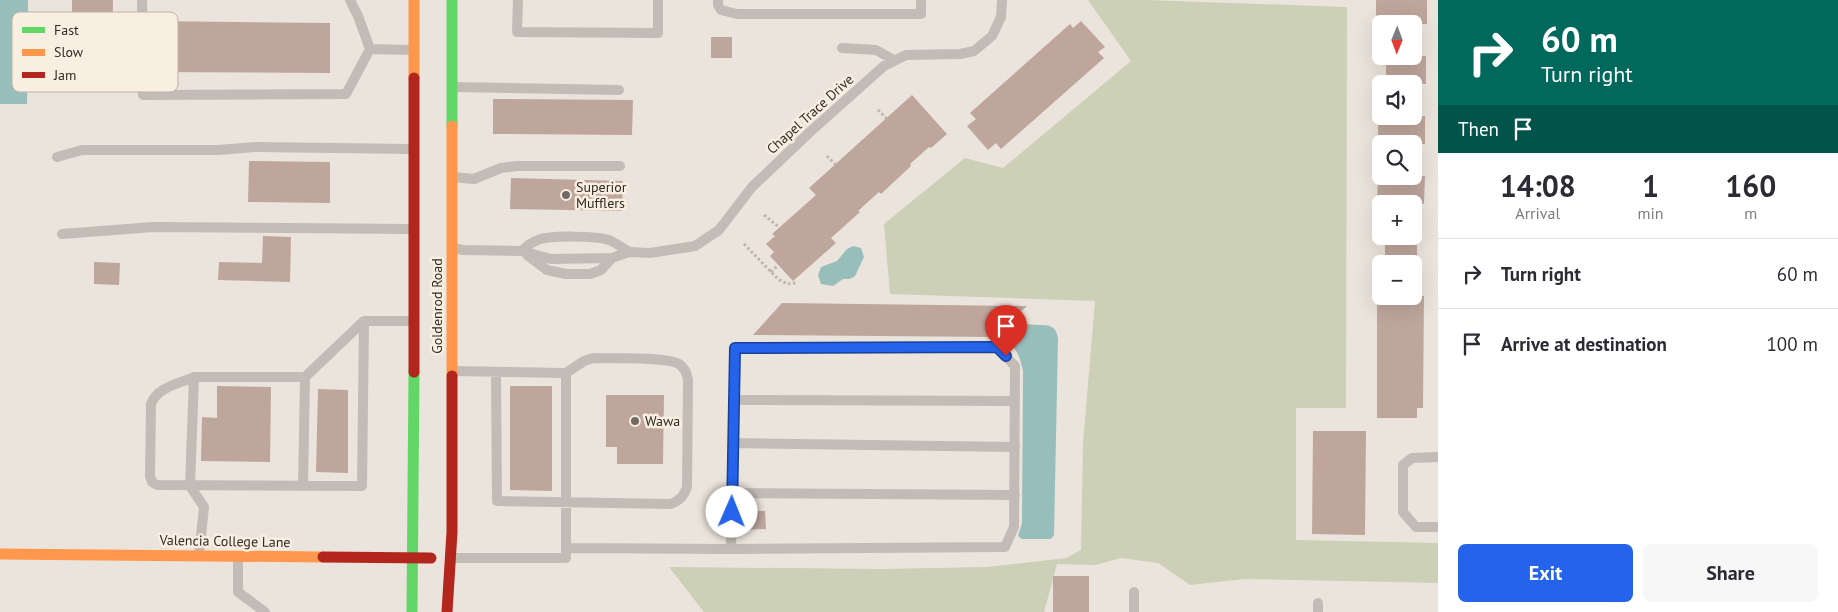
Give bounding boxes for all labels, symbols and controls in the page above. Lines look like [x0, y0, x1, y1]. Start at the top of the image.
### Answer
legend [12, 12, 178, 92]
north arrow [1372, 15, 1422, 65]
map controls [1372, 15, 1422, 305]
text: 60 m [1541, 16, 1618, 62]
icon: right [1458, 20, 1523, 85]
text: Fast [54, 21, 79, 39]
text: Slow [54, 43, 84, 61]
text: Turn right [1541, 60, 1633, 88]
text: Jam [53, 66, 76, 84]
street label: Chapel Trace Drive [763, 70, 857, 158]
button: sound [1372, 75, 1422, 125]
icon: arrive [1509, 115, 1537, 143]
text: Then [1458, 117, 1499, 141]
button: search [1372, 135, 1422, 185]
text: 14:08 [1500, 166, 1576, 205]
text: 1 [1642, 166, 1659, 205]
text: 160 [1725, 166, 1776, 205]
place label: Superior Mufflers [576, 178, 627, 212]
marker: Superior Mufflers [560, 189, 572, 201]
button: + [1372, 195, 1422, 245]
text: Arrival [1515, 203, 1560, 223]
text: min [1638, 203, 1664, 223]
text: m [1744, 203, 1757, 223]
button: − [1372, 255, 1422, 305]
street label: Goldenrod Road [428, 258, 446, 354]
icon: right [1458, 260, 1486, 288]
text: Turn right [1501, 262, 1581, 286]
text: 60 m [1777, 262, 1818, 286]
pin [985, 305, 1027, 356]
icon: arrive [992, 312, 1020, 340]
icon: arrive [1458, 330, 1486, 358]
text: Arrive at destination [1501, 332, 1667, 356]
text: 100 m [1766, 332, 1818, 356]
place label: Wawa [645, 412, 680, 430]
marker: Wawa [629, 415, 641, 427]
position arrow [705, 485, 757, 537]
street label: Valencia College Lane [158, 531, 291, 551]
button: Exit [1458, 544, 1633, 602]
button: Share [1643, 544, 1818, 602]

